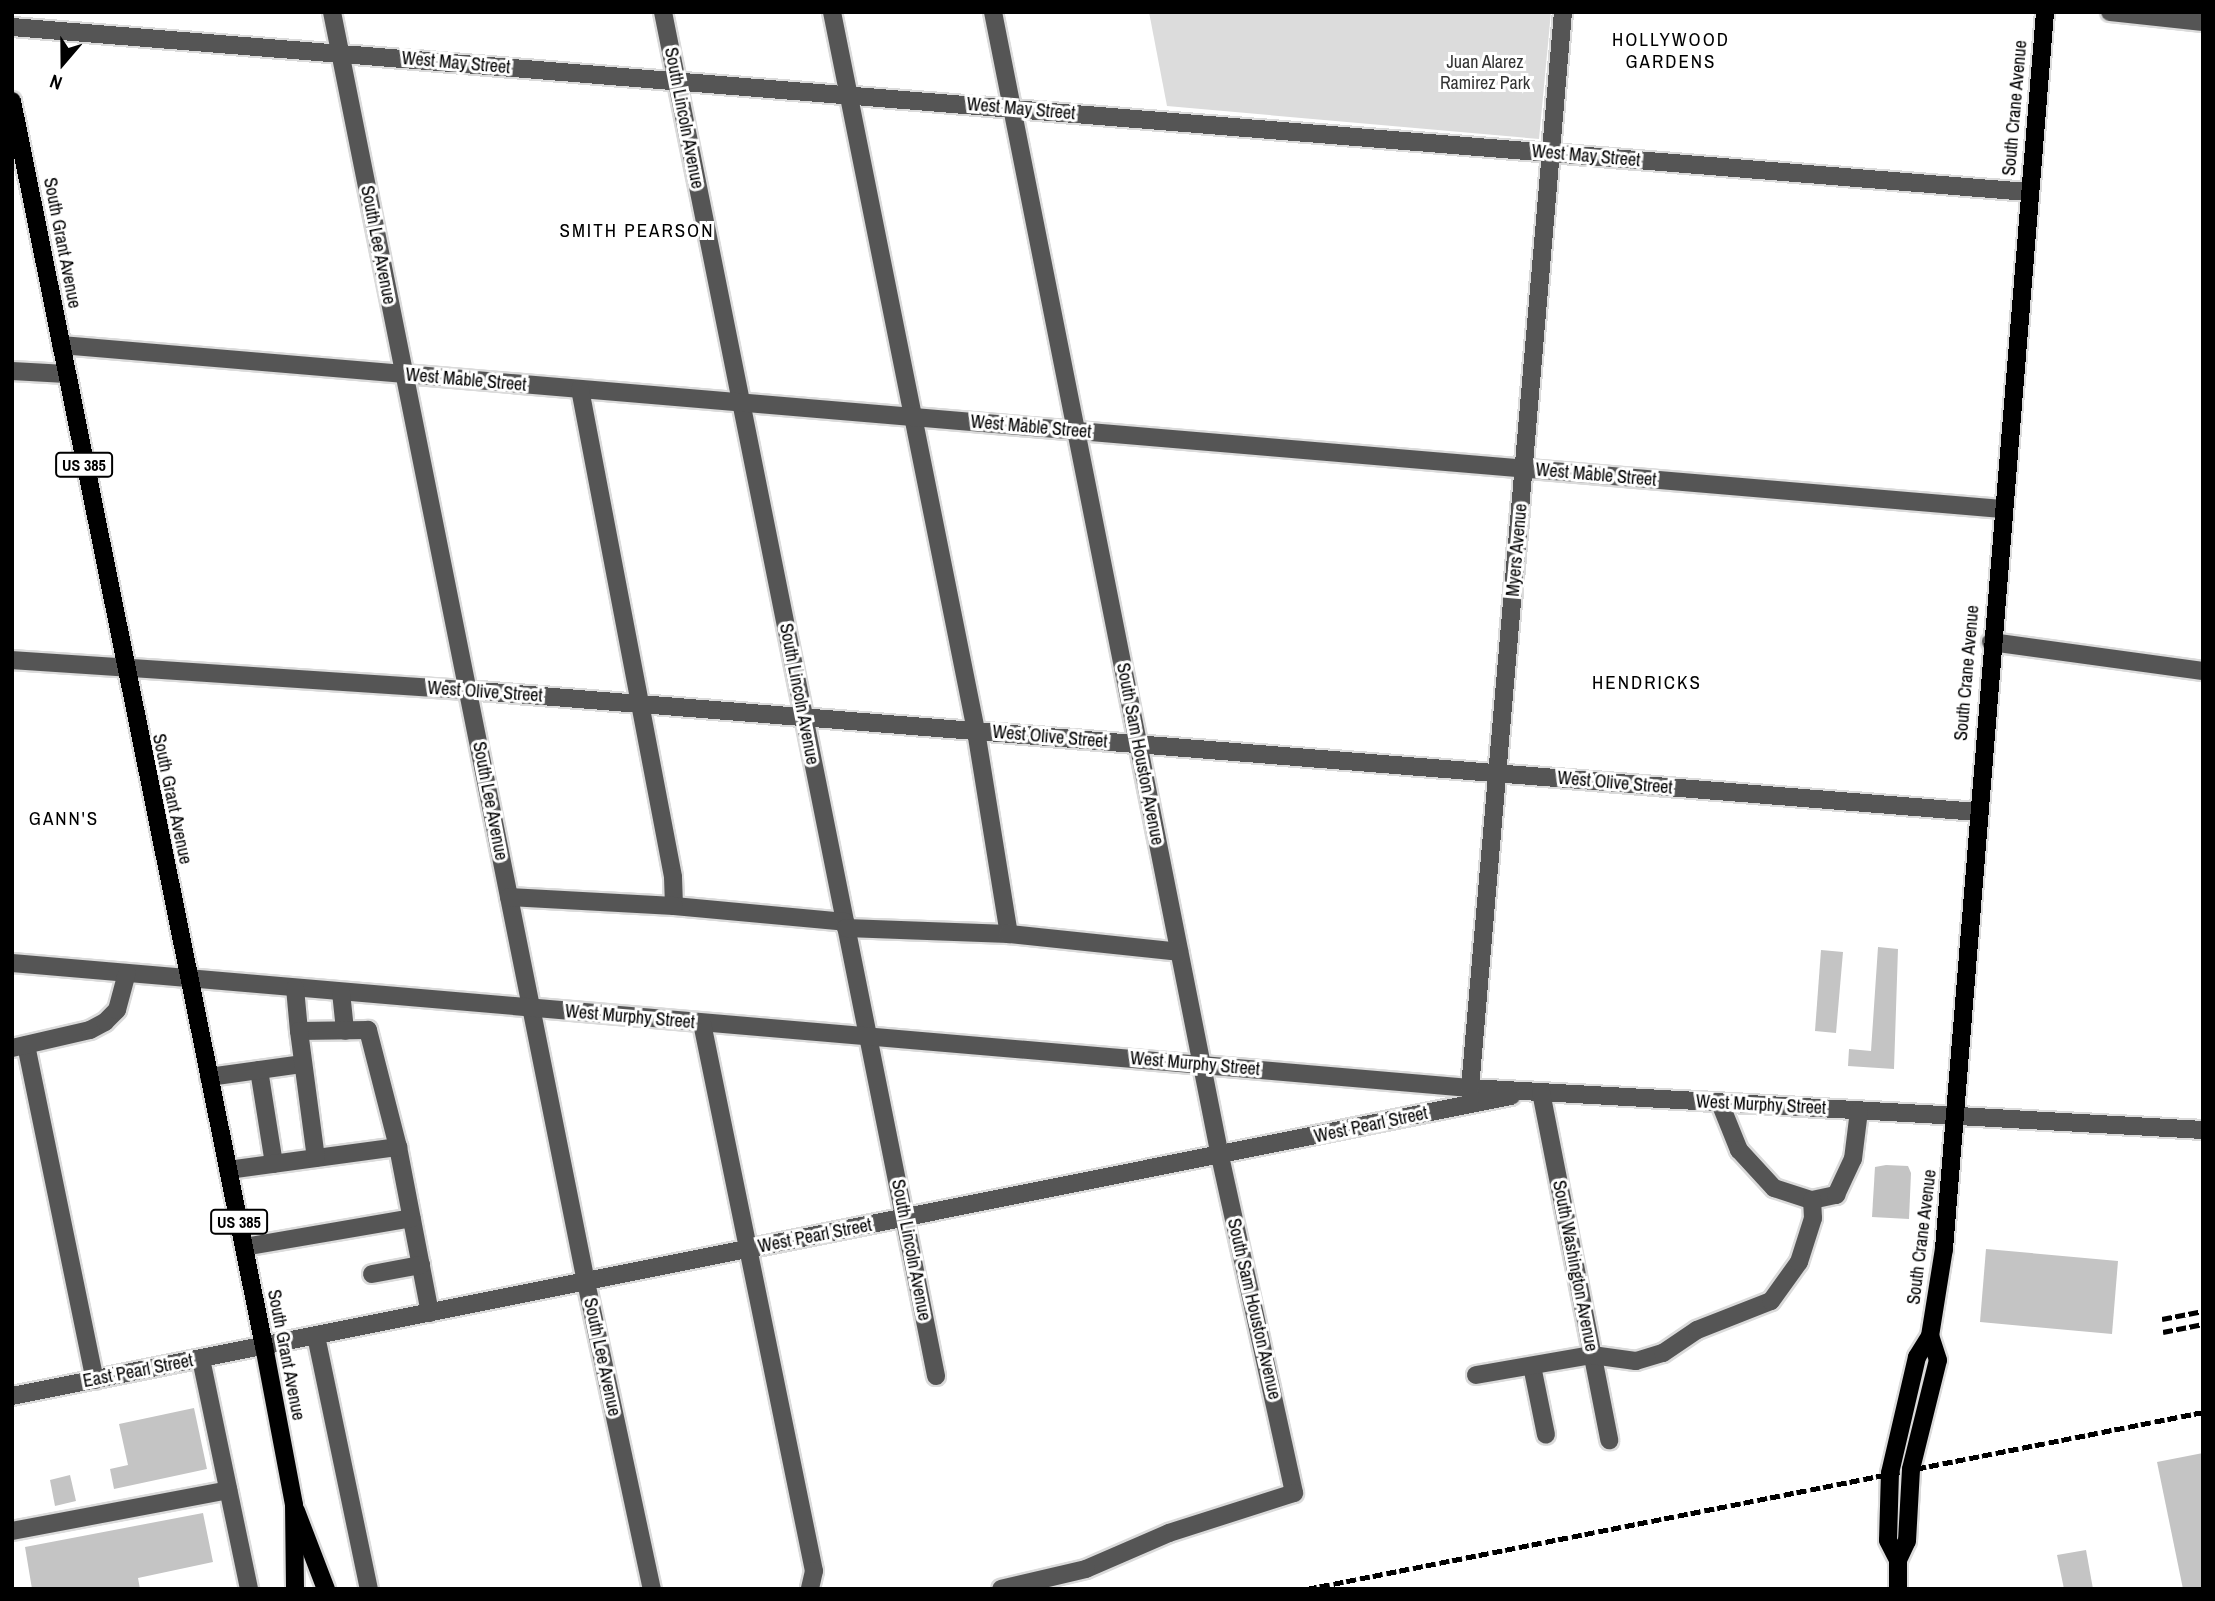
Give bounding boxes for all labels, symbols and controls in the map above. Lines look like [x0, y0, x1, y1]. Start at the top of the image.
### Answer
north arrow [28, 28, 98, 98]
district label: HOLLYWOOD GARDENS [1613, 29, 1729, 73]
street label: South Crane Avenue [1998, 39, 2032, 177]
street label: South Lincoln Avenue [660, 45, 708, 191]
street label: West May Street [401, 47, 511, 79]
park label: Juan Alarez Ramirez Park [1440, 52, 1530, 94]
text: N [46, 69, 66, 97]
street label: West May Street [966, 93, 1076, 125]
street label: West May Street [1531, 140, 1641, 172]
street label: South Grant Avenue [39, 175, 85, 311]
street label: South Lee Avenue [356, 183, 400, 307]
district label: SMITH PEARSON [561, 220, 713, 242]
street label: West Mable Street [405, 364, 527, 396]
street label: West Mable Street [970, 411, 1092, 443]
road number: US 385 [54, 452, 114, 478]
street label: West Mable Street [1535, 459, 1657, 491]
street label: Myers Avenue [1502, 502, 1532, 598]
street label: South Crane Avenue [1950, 604, 1984, 742]
street label: South Lincoln Avenue [775, 621, 823, 767]
street label: South Sam Houston Avenue [1112, 661, 1168, 847]
district label: HENDRICKS [1593, 672, 1701, 694]
street label: West Olive Street [427, 677, 543, 707]
street label: West Olive Street [992, 721, 1108, 753]
street label: South Grant Avenue [148, 731, 196, 867]
street label: South Lee Avenue [468, 739, 512, 863]
street label: West Olive Street [1557, 767, 1673, 799]
district label: GANN'S [30, 808, 98, 830]
street label: West Murphy Street [564, 1001, 696, 1033]
street label: West Murphy Street [1129, 1048, 1261, 1080]
street label: West Murphy Street [1695, 1091, 1827, 1119]
street label: West Pearl Street [1312, 1102, 1430, 1148]
street label: South Crane Avenue [1903, 1168, 1941, 1306]
street label: South Lincoln Avenue [887, 1177, 935, 1323]
street label: South Washington Avenue [1548, 1178, 1602, 1354]
road number: US 385 [209, 1210, 269, 1234]
street label: West Pearl Street [756, 1214, 874, 1258]
street label: South Sam Houston Avenue [1223, 1216, 1285, 1402]
street label: South Grant Avenue [263, 1287, 309, 1423]
street label: South Lee Avenue [579, 1295, 625, 1419]
street label: East Pearl Street [81, 1350, 195, 1392]

